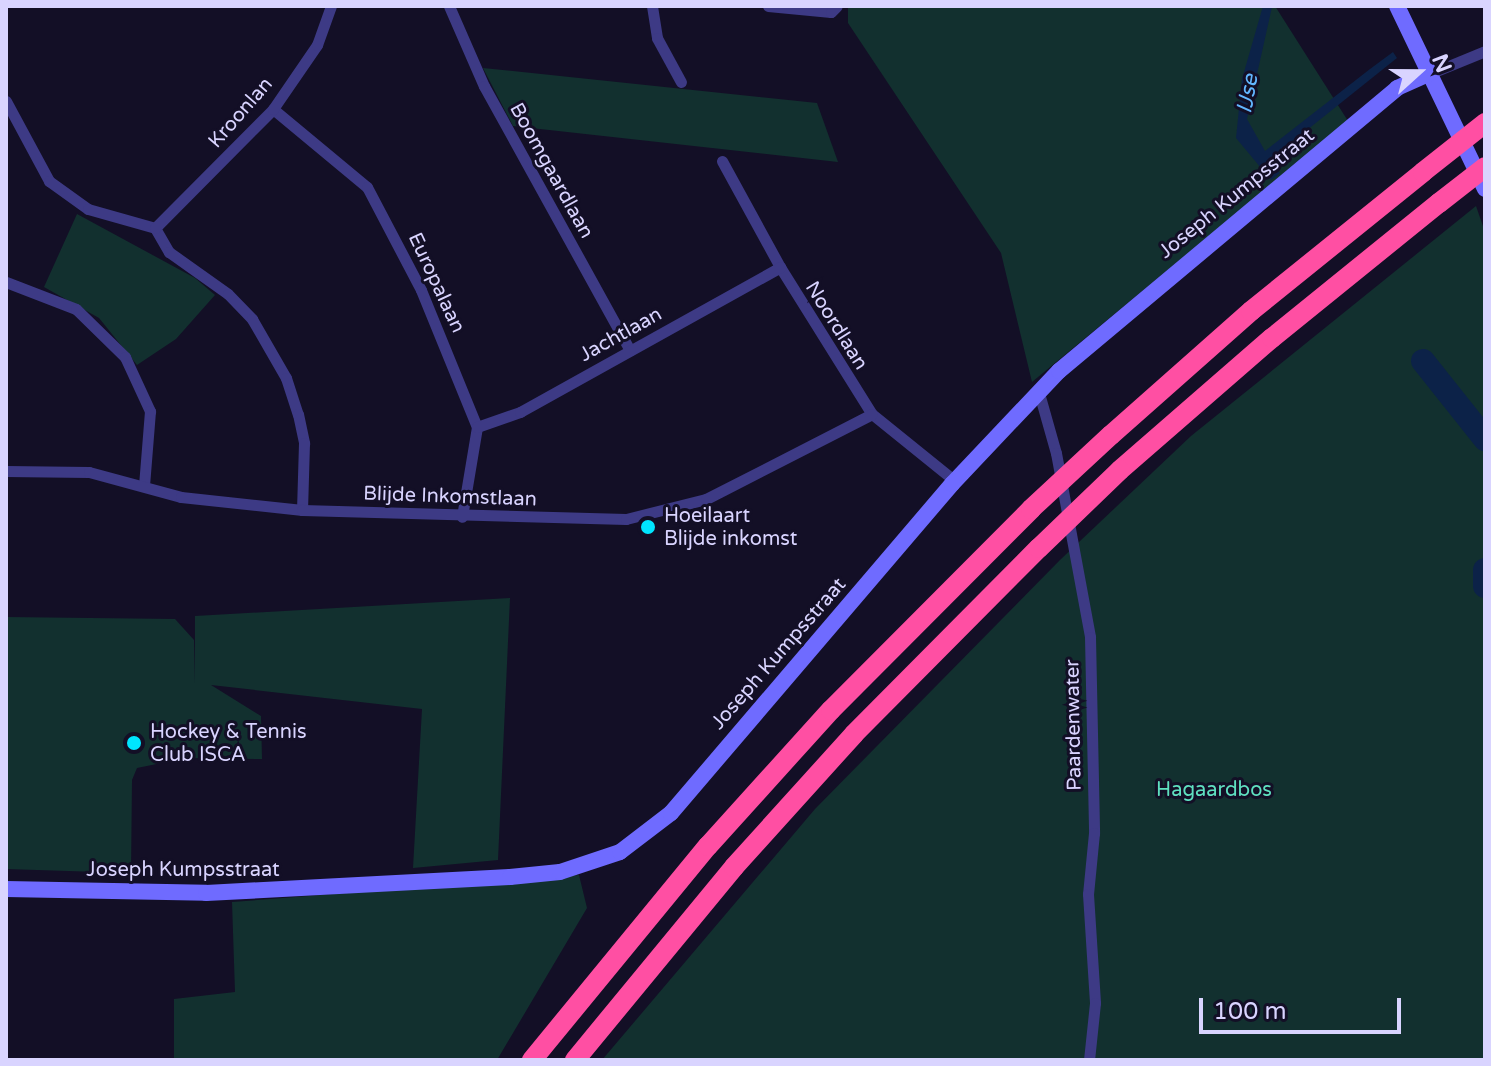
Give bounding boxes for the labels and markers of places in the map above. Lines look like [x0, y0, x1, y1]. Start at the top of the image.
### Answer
place label: Hoeilaart Blijde inkomst [664, 504, 797, 551]
marker: Hoeilaart Blijde inkomst [639, 518, 657, 536]
place label: Hockey & Tennis Club ISCA [150, 720, 307, 767]
marker: Hockey & Tennis Club ISCA [125, 734, 143, 752]

